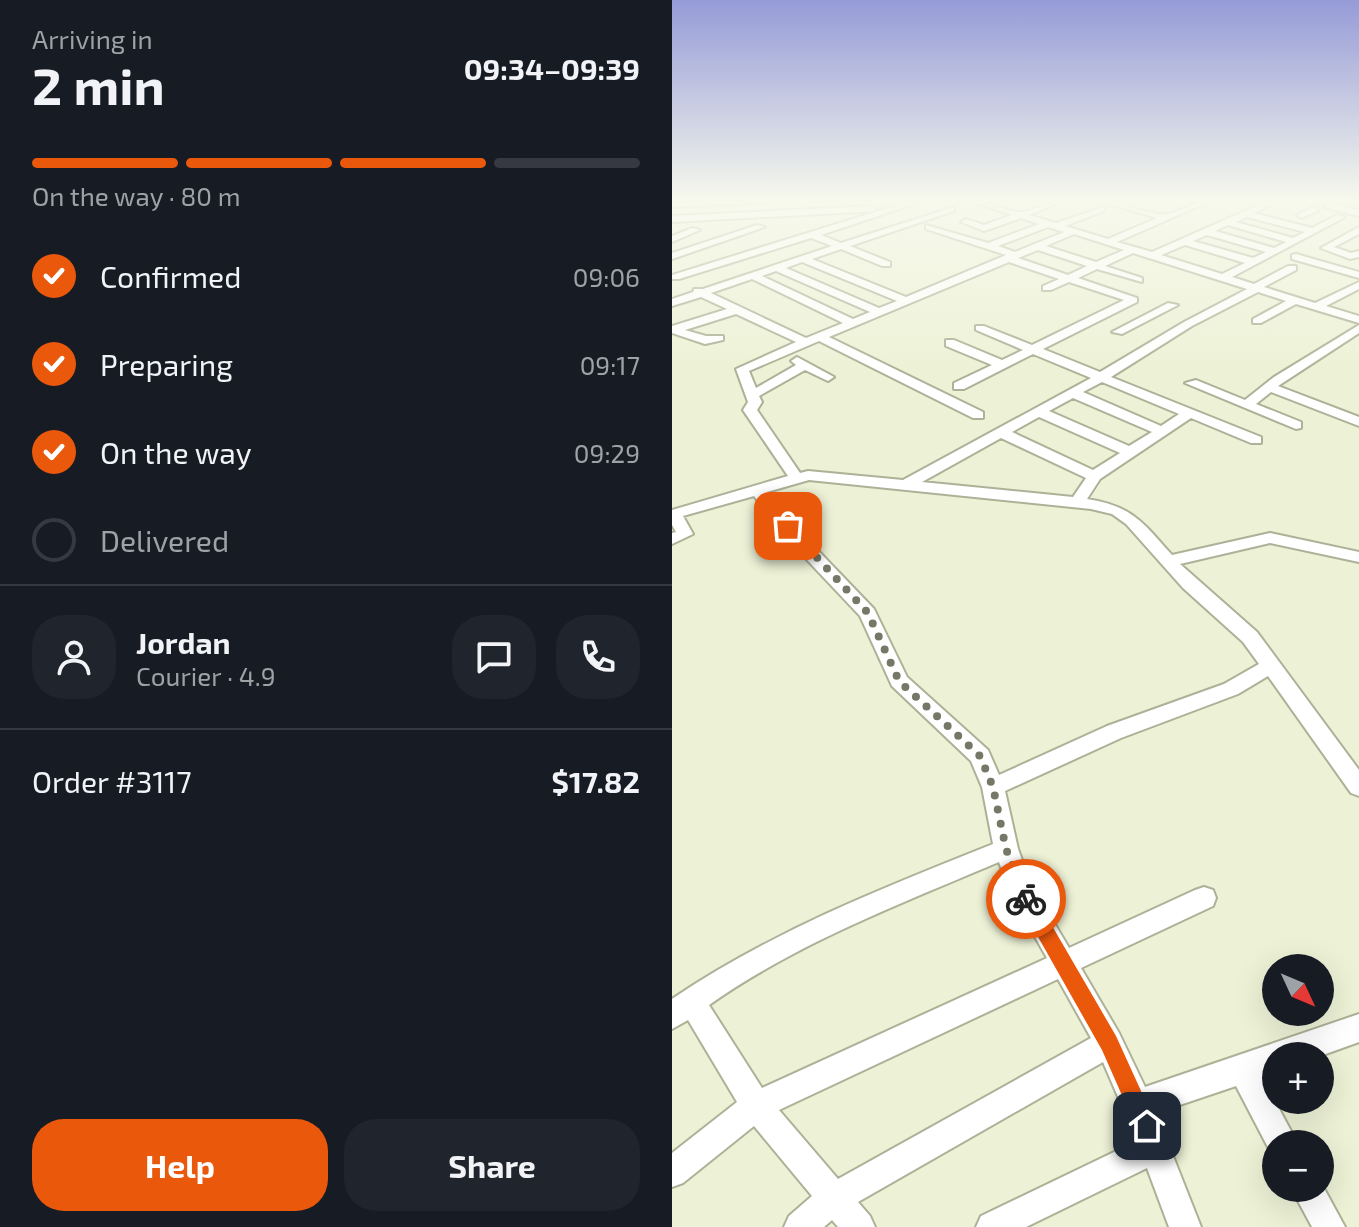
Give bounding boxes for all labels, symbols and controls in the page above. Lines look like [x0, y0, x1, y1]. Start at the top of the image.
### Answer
text: Arriving in [32, 23, 153, 54]
text: 09:34–09:39 [464, 50, 640, 86]
text: 2 min [32, 53, 165, 115]
text: On the way · 80 m [32, 180, 241, 211]
icon: check [32, 254, 76, 298]
text: Confirmed [100, 258, 241, 294]
text: 09:06 [573, 261, 640, 292]
icon: check [32, 342, 76, 386]
text: Preparing [100, 346, 233, 382]
text: 09:17 [580, 349, 640, 380]
icon: check [32, 430, 76, 474]
text: On the way [100, 434, 252, 470]
text: 09:29 [574, 437, 640, 468]
pin [754, 492, 822, 560]
icon: bag [766, 504, 810, 548]
text: Delivered [100, 522, 229, 558]
button: person [32, 615, 116, 699]
button: chat [452, 615, 536, 699]
button: phone [556, 615, 640, 699]
text: Jordan [136, 624, 231, 660]
text: Courier · 4.9 [136, 660, 276, 691]
text: Order #3117 [32, 763, 192, 799]
text: $17.82 [552, 763, 640, 799]
courier [986, 859, 1066, 939]
icon: bike [1004, 877, 1048, 921]
north arrow [1262, 954, 1334, 1026]
map controls [1262, 954, 1334, 1202]
button: + [1262, 1042, 1334, 1114]
pin [1113, 1092, 1181, 1160]
icon: home [1125, 1104, 1169, 1148]
button: Help [32, 1119, 328, 1211]
button: Share [344, 1119, 640, 1211]
button: − [1262, 1130, 1334, 1202]

